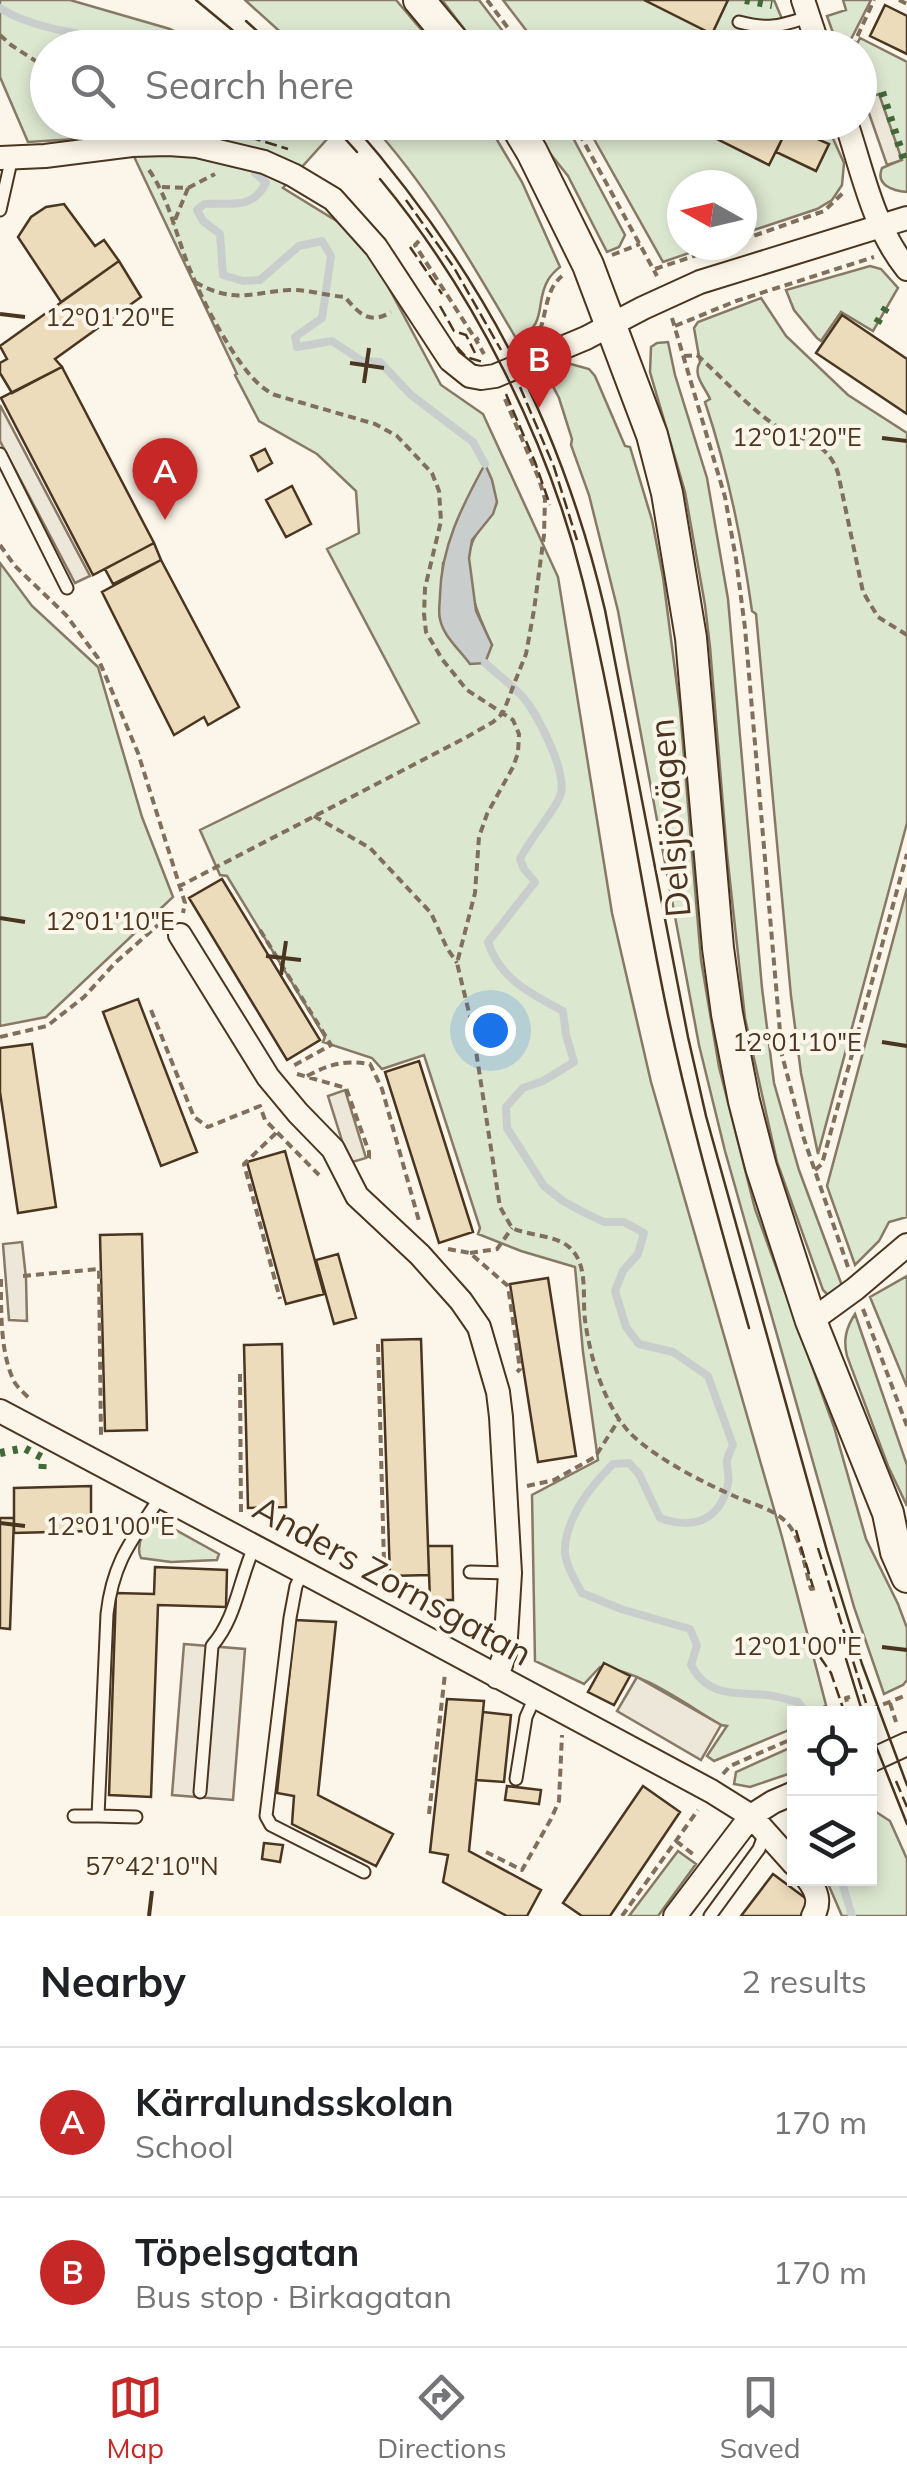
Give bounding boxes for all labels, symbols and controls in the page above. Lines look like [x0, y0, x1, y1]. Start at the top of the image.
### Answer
search box [30, 30, 877, 140]
icon: search [65, 58, 120, 113]
text: Search here [145, 61, 354, 109]
north arrow [667, 170, 757, 260]
text: 12°01'20"E [45, 301, 175, 332]
pin: B [506, 326, 572, 408]
text: 12°01'20"E [732, 421, 862, 452]
pin: A [132, 438, 198, 520]
street label: Delsjövägen [638, 717, 700, 919]
text: 12°01'10"E [45, 905, 175, 936]
your location [465, 1005, 516, 1056]
text: 12°01'10"E [732, 1026, 862, 1057]
street label: Anders Zornsgatan [246, 1485, 540, 1675]
text: 12°01'00"E [45, 1510, 175, 1541]
text: 12°01'00"E [732, 1630, 862, 1661]
map controls [787, 1706, 877, 1886]
button: locate [787, 1706, 877, 1796]
button: layers [787, 1796, 877, 1886]
text: 57°42'10"N [85, 1850, 219, 1881]
text: Nearby [40, 1955, 186, 2008]
text: 2 results [742, 1961, 867, 2001]
text: Kärralundsskolan [135, 2078, 454, 2126]
text: A [60, 2102, 85, 2142]
text: 170 m [773, 2102, 867, 2142]
text: School [135, 2126, 234, 2166]
text: Töpelsgatan [135, 2228, 359, 2276]
text: B [61, 2252, 84, 2292]
text: 170 m [773, 2252, 867, 2292]
text: Bus stop · Birkagatan [135, 2276, 452, 2316]
tab: Map [107, 2370, 164, 2465]
tab: Directions [377, 2370, 507, 2465]
tab: Saved [720, 2370, 800, 2465]

